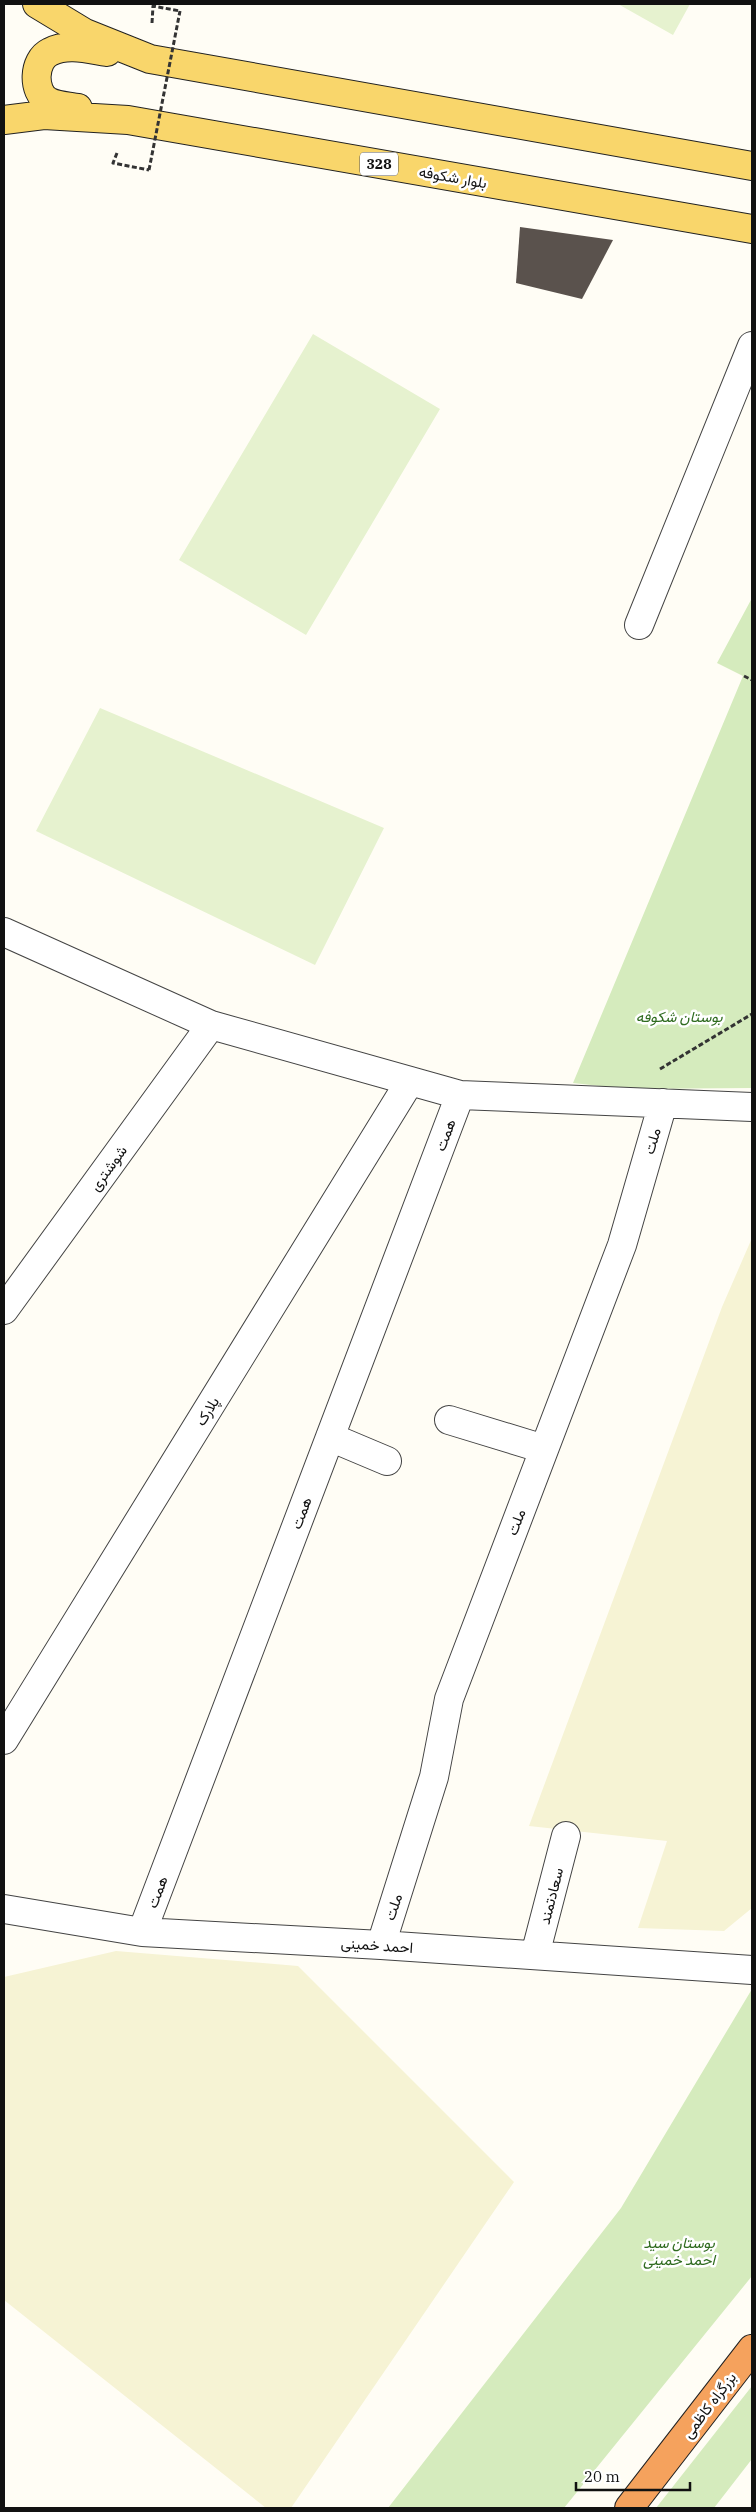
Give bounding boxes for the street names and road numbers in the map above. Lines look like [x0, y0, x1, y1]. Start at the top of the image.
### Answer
road number: 328 [360, 152, 398, 175]
street label: بلوار شکوفه [417, 162, 489, 192]
street label: همت [430, 1116, 460, 1154]
street label: ملت [639, 1126, 665, 1156]
street label: شوشتری [85, 1141, 132, 1195]
street label: پلارک [191, 1393, 224, 1430]
street label: همت [286, 1494, 316, 1532]
street label: ملت [502, 1506, 530, 1538]
street label: سعادتمند [535, 1866, 567, 1926]
street label: همت [142, 1873, 172, 1911]
street label: ملت [380, 1891, 406, 1923]
street label: احمد خمینی [340, 1933, 414, 1958]
street label: بزرگراه کاظمی [678, 2368, 741, 2442]

